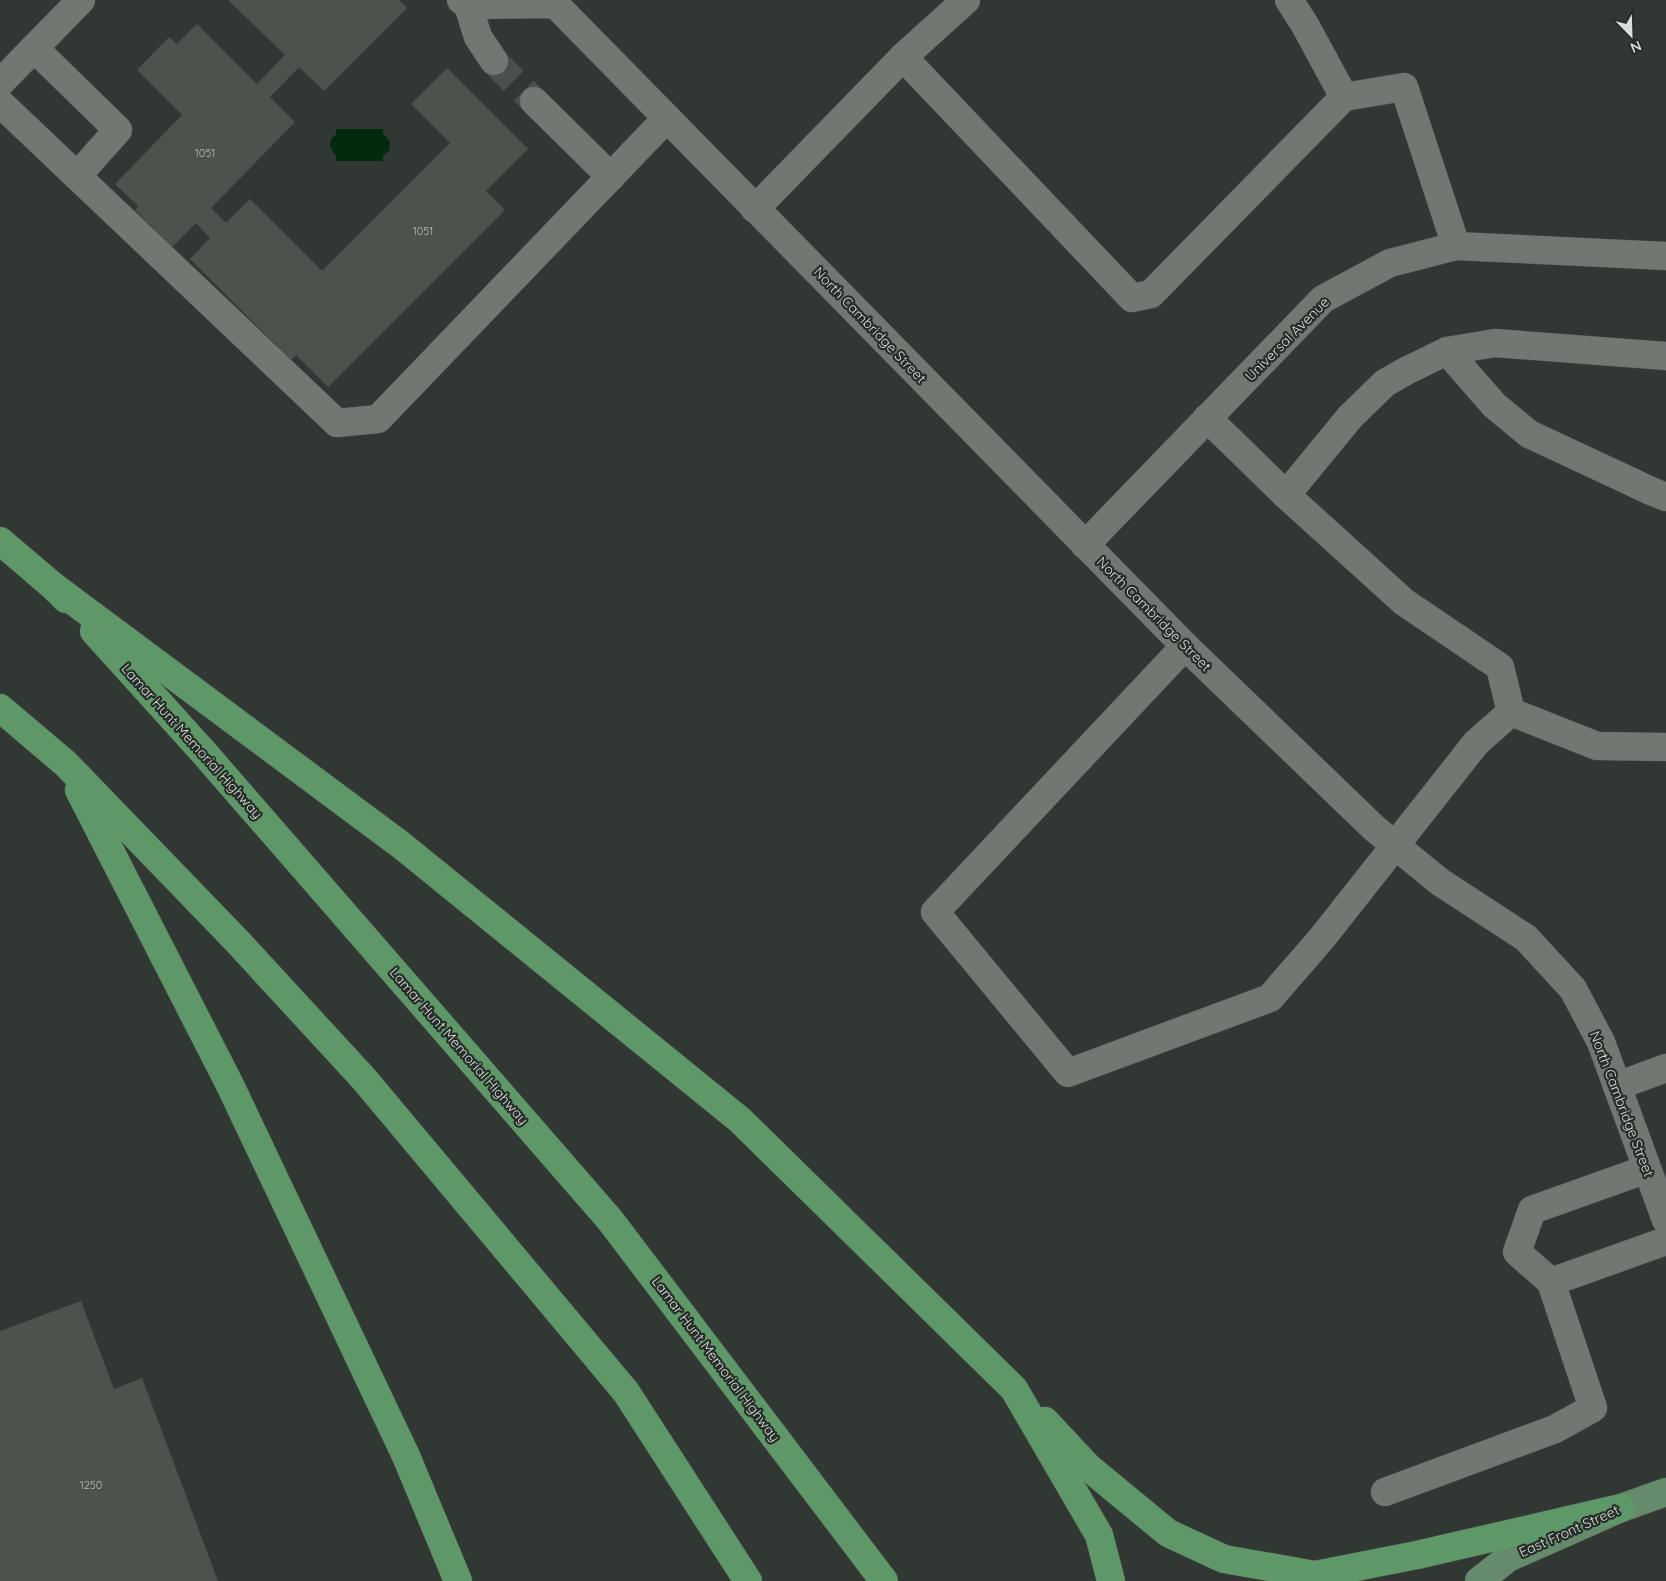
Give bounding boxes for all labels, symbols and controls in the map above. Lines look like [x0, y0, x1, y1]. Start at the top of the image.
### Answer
north arrow [1606, 10, 1656, 60]
text: N [1628, 37, 1644, 57]
house number: 1051 [195, 146, 215, 160]
house number: 1051 [413, 224, 433, 238]
street label: North Cambridge Street [810, 263, 930, 387]
street label: Universal Avenue [1241, 293, 1333, 385]
street label: North Cambridge Street [1093, 553, 1215, 675]
street label: Lamar Hunt Memorial Highway [118, 660, 266, 822]
street label: Lamar Hunt Memorial Highway [386, 964, 532, 1128]
street label: North Cambridge Street [1586, 1029, 1658, 1180]
street label: Lamar Hunt Memorial Highway [648, 1273, 784, 1445]
house number: 1250 [80, 1478, 102, 1492]
street label: East Front Street [1516, 1501, 1622, 1561]

